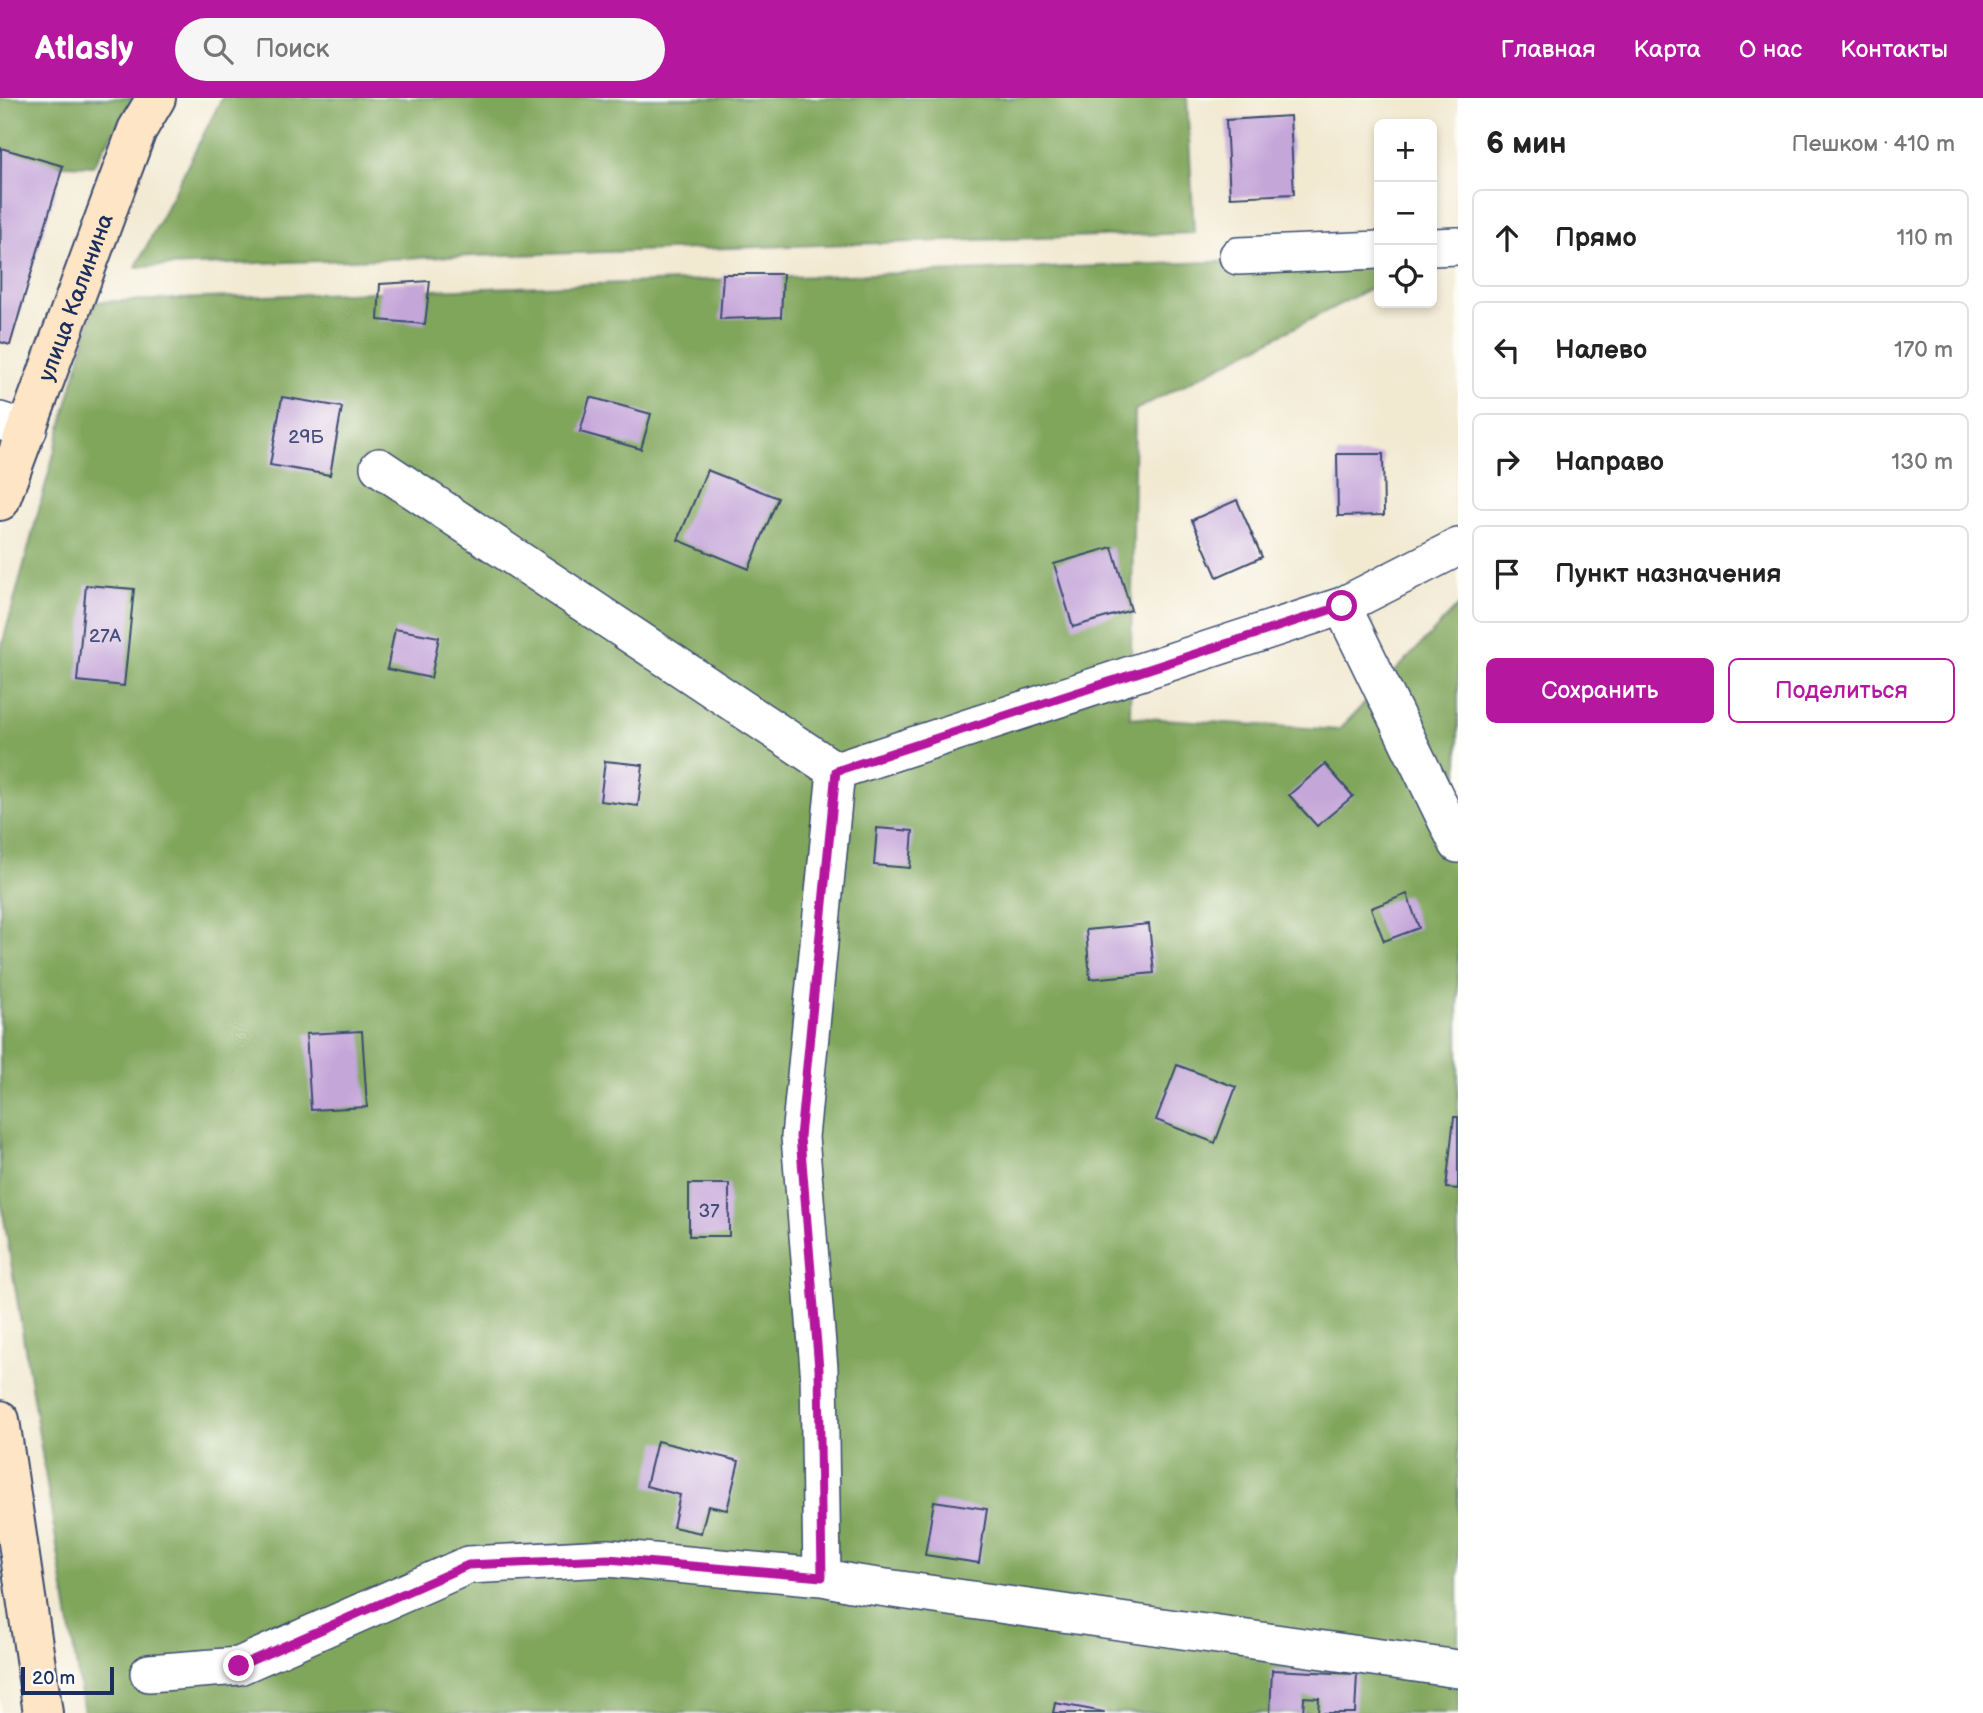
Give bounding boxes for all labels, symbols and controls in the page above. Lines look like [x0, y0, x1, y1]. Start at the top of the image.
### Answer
search box [175, 18, 665, 81]
text: Atlasly [35, 29, 133, 69]
icon: search [199, 30, 237, 68]
text: Поиск [255, 34, 329, 65]
text: Главная [1501, 35, 1595, 64]
text: Карта [1633, 35, 1701, 64]
text: О нас [1739, 35, 1802, 64]
text: Контакты [1840, 35, 1948, 64]
map controls [1374, 119, 1437, 308]
button: + [1374, 119, 1437, 182]
text: 6 мин [1486, 126, 1567, 162]
text: Пешком · 410 m [1792, 130, 1955, 158]
button: − [1374, 182, 1437, 245]
street label: улица Калинина [32, 210, 120, 386]
icon: ahead [1488, 219, 1526, 257]
text: Прямо [1555, 223, 1637, 254]
text: 110 m [1896, 224, 1953, 252]
button: locate [1374, 245, 1437, 308]
icon: left [1488, 331, 1526, 369]
text: Налево [1555, 335, 1647, 366]
text: 170 m [1894, 336, 1953, 364]
house number: 29Б [288, 426, 325, 449]
icon: right [1488, 443, 1526, 481]
text: Направо [1555, 447, 1664, 478]
text: 130 m [1891, 448, 1953, 476]
icon: arrive [1488, 555, 1526, 593]
text: Пункт назначения [1555, 559, 1781, 590]
route start [1326, 590, 1357, 621]
house number: 27А [89, 625, 122, 648]
button: Сохранить [1486, 658, 1714, 723]
button: Поделиться [1728, 658, 1955, 723]
house number: 37 [698, 1200, 720, 1223]
route end [223, 1650, 254, 1681]
scale bar [21, 1664, 114, 1696]
text: 20 m [32, 1667, 75, 1690]

